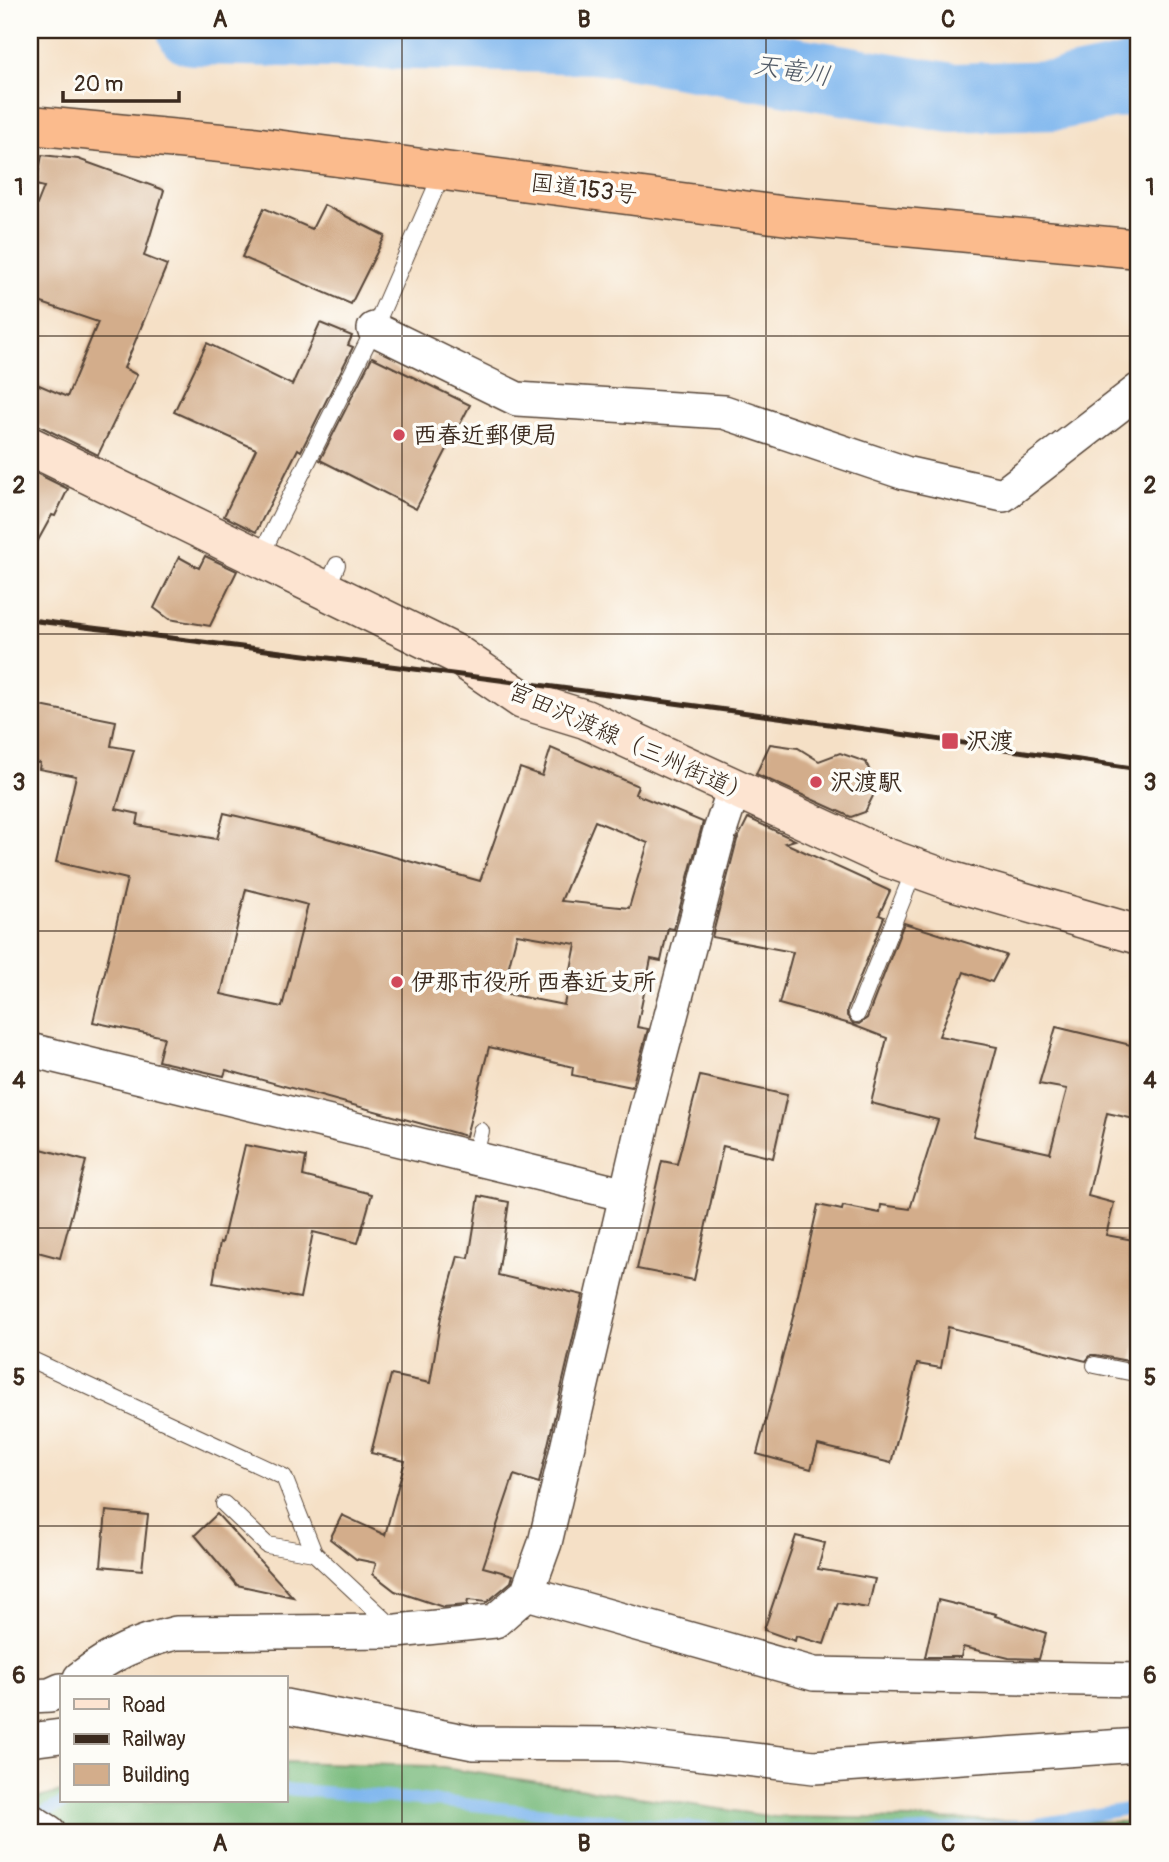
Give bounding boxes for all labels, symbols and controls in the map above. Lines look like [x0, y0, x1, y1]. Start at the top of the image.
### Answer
text: A [213, 5, 228, 34]
text: B [577, 5, 591, 34]
text: C [941, 5, 955, 34]
water label: 天竜川 [751, 49, 833, 93]
scale bar [63, 60, 178, 104]
text: 20 m [74, 71, 123, 98]
street label: 国道153号 [529, 168, 639, 210]
text: 1 [15, 173, 24, 202]
text: 1 [1146, 173, 1155, 202]
place label: 西春近郵便局 [413, 421, 557, 450]
marker: 西春近郵便局 [391, 427, 407, 443]
text: 2 [13, 471, 26, 500]
text: 2 [1144, 471, 1157, 500]
street label: 宮田沢渡線（三州街道） [504, 676, 756, 810]
place label: 沢渡 [966, 727, 1014, 756]
marker: 沢渡 [940, 731, 960, 751]
text: 3 [13, 768, 25, 797]
place label: 沢渡駅 [830, 768, 902, 797]
text: 3 [1144, 768, 1156, 797]
marker: 沢渡駅 [808, 774, 824, 790]
place label: 伊那市役所 西春近支所 [411, 968, 656, 997]
marker: 伊那市役所 西春近支所 [389, 974, 405, 990]
text: 4 [12, 1066, 26, 1095]
text: 4 [1143, 1066, 1157, 1095]
text: 5 [13, 1363, 25, 1392]
text: 5 [1144, 1363, 1156, 1392]
text: 6 [12, 1661, 26, 1690]
text: 6 [1143, 1661, 1157, 1690]
legend [60, 1676, 287, 1802]
text: Road [122, 1692, 166, 1719]
text: Railway [122, 1726, 186, 1753]
text: Building [122, 1762, 189, 1789]
text: A [213, 1829, 228, 1858]
text: B [577, 1829, 591, 1858]
text: C [941, 1829, 955, 1858]

